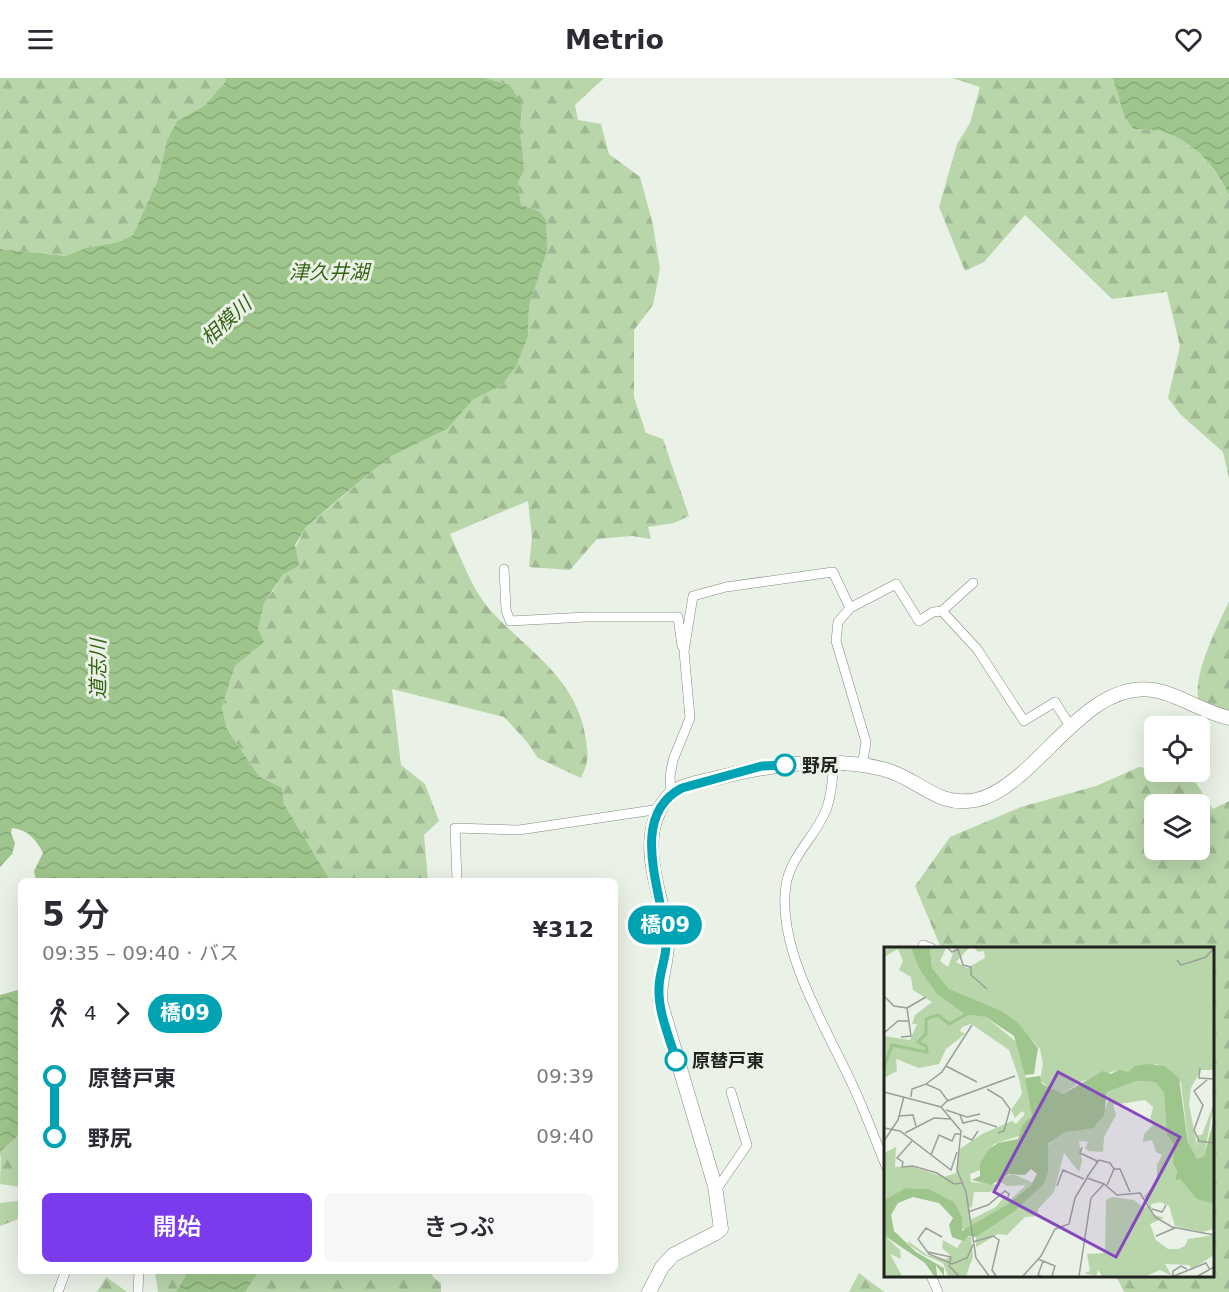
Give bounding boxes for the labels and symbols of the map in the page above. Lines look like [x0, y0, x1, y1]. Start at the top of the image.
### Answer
water label: 津久井湖 [289, 260, 372, 284]
water label: 相模川 [196, 291, 258, 350]
water label: 道志川 [86, 637, 110, 699]
marker: 野尻 [774, 754, 796, 776]
place label: 野尻 [802, 755, 838, 776]
line badge: 橋09 [630, 906, 700, 944]
inset map [884, 947, 1214, 1277]
marker: 原替戸東 [665, 1049, 687, 1071]
place label: 原替戸東 [692, 1050, 764, 1071]

